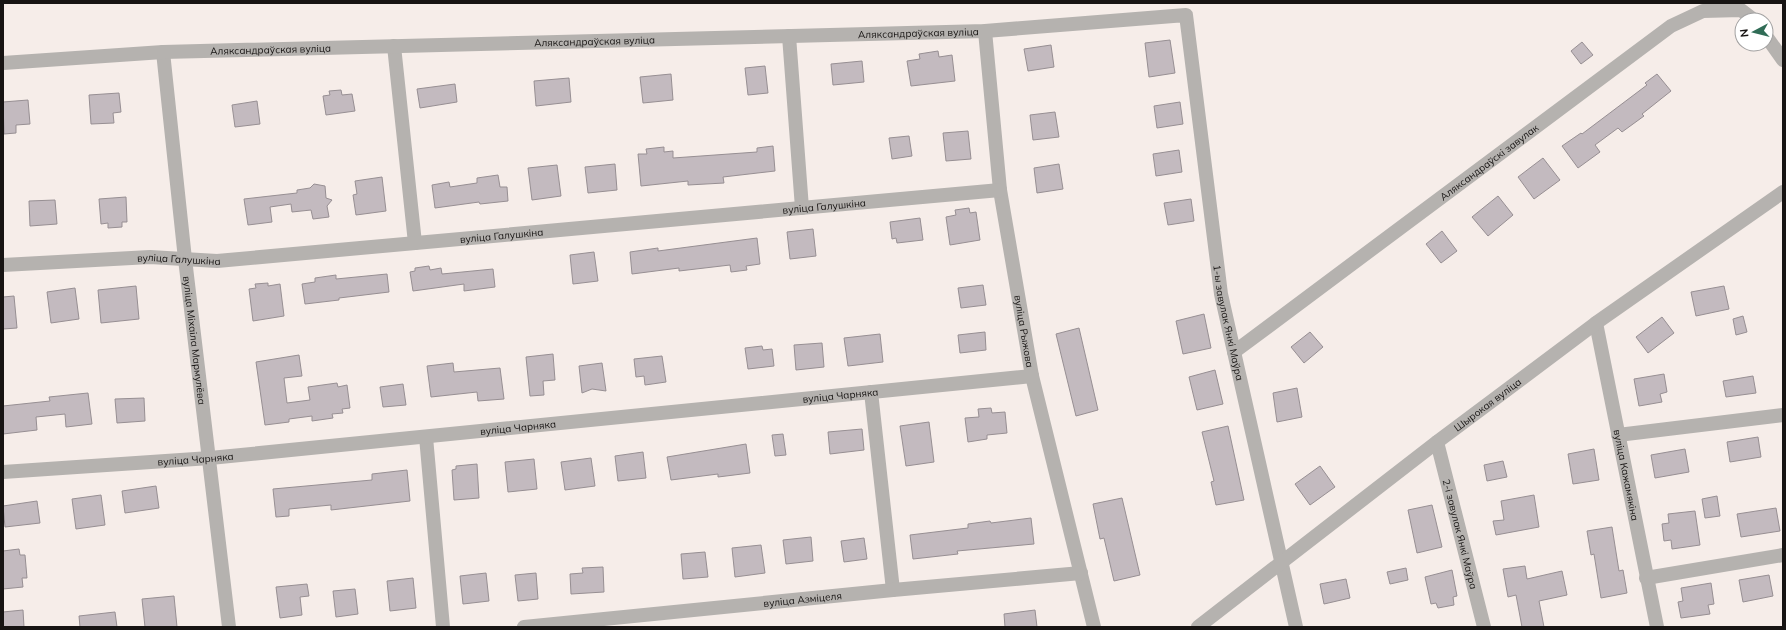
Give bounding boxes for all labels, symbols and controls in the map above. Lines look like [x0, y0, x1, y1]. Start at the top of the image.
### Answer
north arrow [1734, 12, 1774, 52]
street label: Аляксандраўская вуліца [858, 25, 979, 41]
text: N [1737, 28, 1752, 38]
street label: Аляксандраўская вуліца [534, 33, 655, 50]
street label: Аляксандраўская вуліца [210, 42, 331, 58]
street label: Аляксандраўскі завулак [1437, 121, 1542, 203]
street label: вуліца Галушкіна [782, 196, 866, 217]
street label: вуліца Галушкіна [459, 225, 544, 246]
street label: вуліца Галушкіна [137, 251, 221, 268]
street label: 1-ы завулак Янкі Маўра [1210, 264, 1246, 382]
street label: вуліца Міхаіла Мармулёва [180, 275, 208, 405]
street label: вуліца Рыжова [1011, 294, 1036, 369]
street label: Шырокая вуліца [1451, 375, 1524, 434]
street label: вуліца Чарняка [802, 385, 879, 406]
street label: вуліца Чарняка [480, 418, 557, 438]
street label: вуліца Кажамякіна [1610, 428, 1642, 522]
street label: вуліца Чарняка [157, 450, 234, 469]
street label: 2-і завулак Янкі Маўра [1440, 478, 1480, 591]
street label: вуліца Азміцеля [763, 589, 842, 610]

